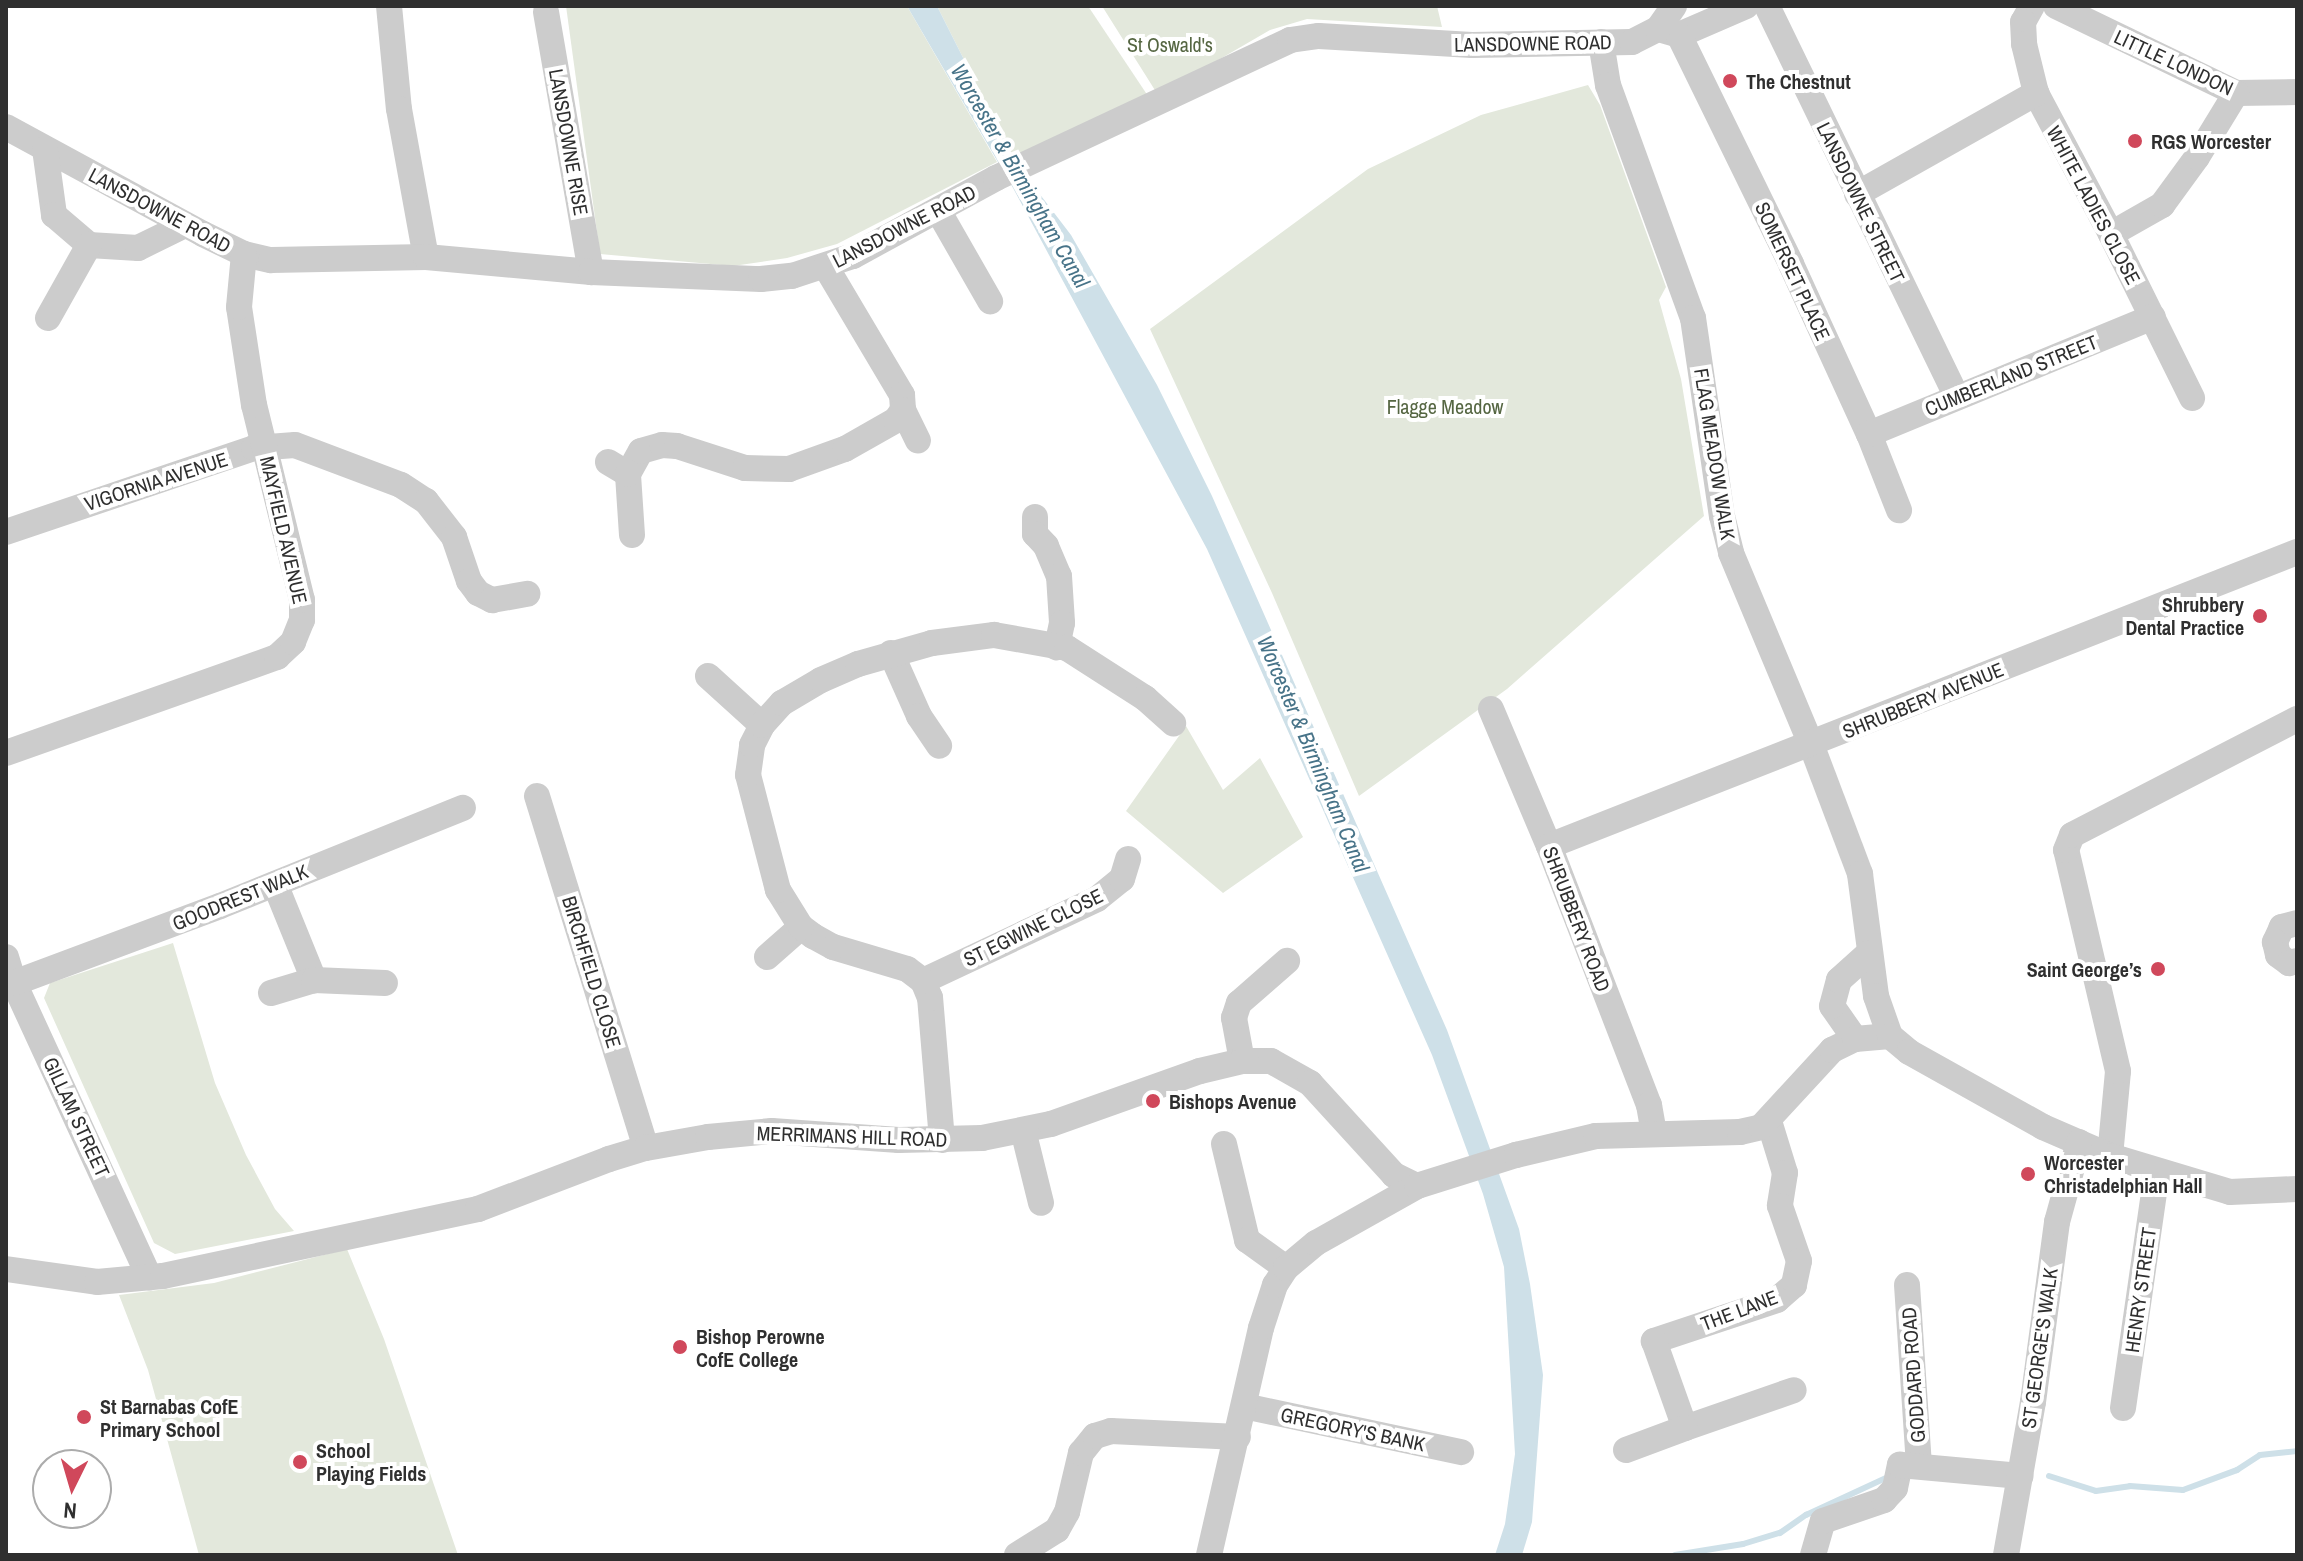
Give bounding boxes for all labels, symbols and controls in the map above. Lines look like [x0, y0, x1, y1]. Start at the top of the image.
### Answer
street label: LITTLE LONDON [2111, 24, 2237, 100]
street label: LANSDOWNE ROAD [1454, 30, 1612, 56]
park label: St Oswald's [1127, 32, 1213, 56]
water label: Worcester & Birmingham Canal [945, 59, 1095, 293]
street label: LANSDOWNE RISE [544, 67, 594, 217]
place label: The Chestnut [1746, 69, 1851, 93]
marker: The Chestnut [1721, 72, 1739, 90]
street label: LANSDOWNE STREET [1812, 118, 1910, 286]
street label: WHITE LADIES CLOSE [2042, 122, 2146, 288]
place label: RGS Worcester [2151, 129, 2271, 153]
marker: RGS Worcester [2126, 132, 2144, 150]
street label: LANSDOWNE ROAD [85, 162, 235, 258]
street label: LANSDOWNE ROAD [828, 180, 980, 272]
street label: SOMERSET PLACE [1750, 198, 1836, 344]
street label: CUMBERLAND STREET [1921, 329, 2101, 421]
street label: FLAG MEADOW WALK [1690, 366, 1740, 542]
park label: Flagge Meadow [1387, 394, 1503, 418]
street label: VIGORNIA AVENUE [80, 446, 232, 516]
street label: MAYFIELD AVENUE [255, 453, 313, 607]
place label: Shrubbery Dental Practice [2126, 592, 2244, 639]
marker: Shrubbery Dental Practice [2251, 607, 2269, 625]
water label: Worcester & Birmingham Canal [1251, 632, 1375, 876]
street label: SHRUBBERY AVENUE [1838, 657, 2008, 743]
street label: SHRUBBERY ROAD [1538, 843, 1616, 995]
street label: GOODREST WALK [169, 859, 311, 935]
street label: ST EGWINE CLOSE [959, 883, 1107, 971]
street label: BIRCHFIELD CLOSE [557, 893, 627, 1051]
place label: Saint George’s [2027, 957, 2142, 981]
marker: Saint George’s [2149, 960, 2167, 978]
street label: GILLAM STREET [39, 1053, 115, 1181]
place label: Bishops Avenue [1169, 1089, 1297, 1113]
marker: Bishops Avenue [1144, 1092, 1162, 1110]
street label: MERRIMANS HILL ROAD [756, 1121, 948, 1151]
place label: Worcester Christadelphian Hall [2044, 1150, 2203, 1197]
marker: Worcester Christadelphian Hall [2019, 1165, 2037, 1183]
street label: HENRY STREET [2119, 1226, 2161, 1354]
street label: ST GEORGE'S WALK [2016, 1266, 2062, 1430]
street label: THE LANE [1697, 1284, 1781, 1336]
street label: GODDARD ROAD [1896, 1306, 1930, 1444]
place label: Bishop Perowne CofE College [696, 1324, 824, 1371]
marker: Bishop Perowne CofE College [671, 1338, 689, 1356]
place label: St Barnabas CofE Primary School [100, 1394, 239, 1441]
street label: GREGORY'S BANK [1279, 1402, 1427, 1456]
marker: St Barnabas CofE Primary School [75, 1408, 93, 1426]
place label: School Playing Fields [316, 1438, 426, 1485]
north arrow [32, 1449, 112, 1529]
marker: School Playing Fields [291, 1453, 309, 1471]
text: N [62, 1495, 78, 1526]

